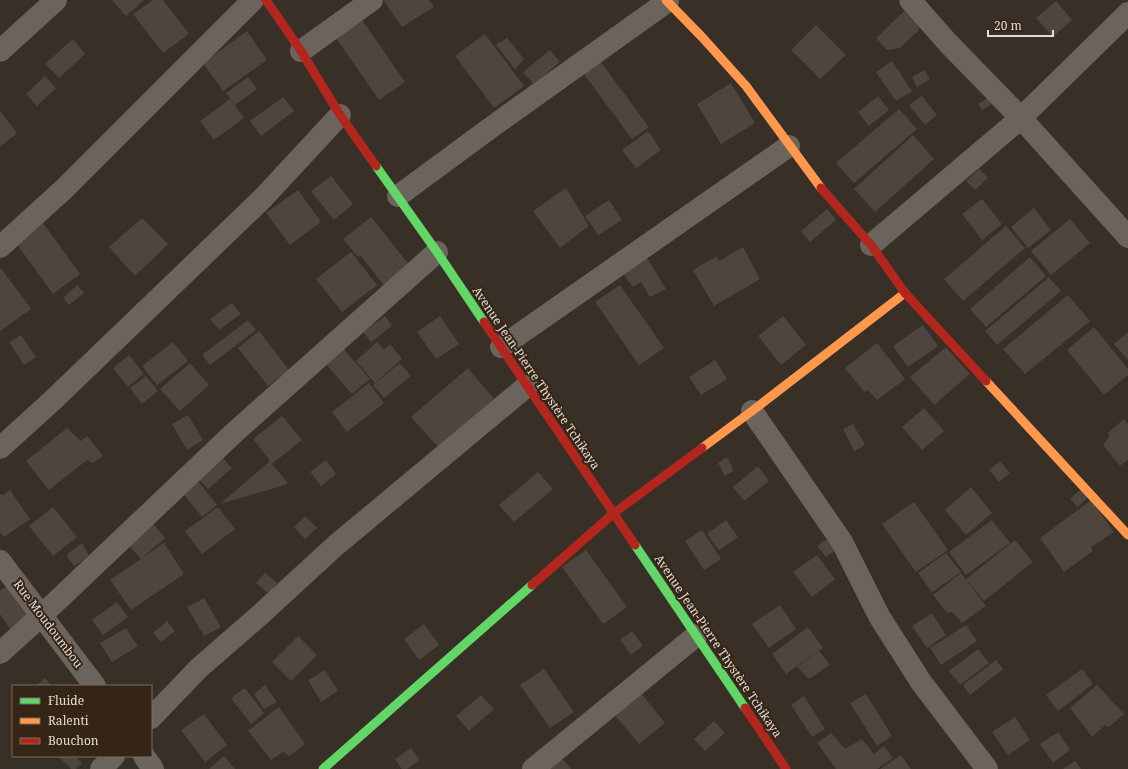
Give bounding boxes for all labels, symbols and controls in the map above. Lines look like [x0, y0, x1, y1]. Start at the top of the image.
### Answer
scale bar [988, 12, 1053, 38]
text: 20 m [994, 17, 1022, 34]
street label: Avenue Jean-Pierre Thystère Tchikaya [469, 283, 604, 473]
street label: Avenue Jean-Pierre Thystère Tchikaya [651, 551, 786, 741]
street label: Rue Moudoumbou [10, 576, 87, 671]
legend [12, 685, 152, 757]
text: Fluide [48, 692, 84, 709]
text: Ralenti [48, 712, 89, 729]
text: Bouchon [48, 732, 99, 749]

